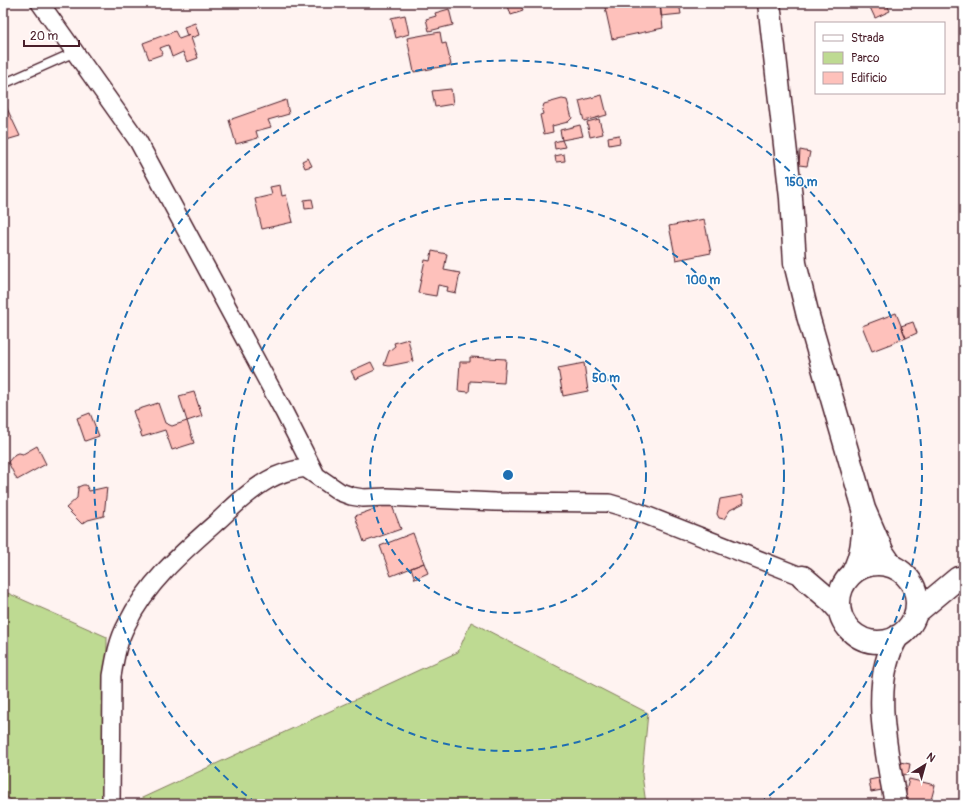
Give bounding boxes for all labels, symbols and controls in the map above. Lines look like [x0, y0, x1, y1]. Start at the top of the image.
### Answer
scale bar [24, 22, 79, 48]
legend [815, 22, 945, 94]
text: 20 m [30, 29, 59, 44]
text: Strada [851, 31, 885, 46]
text: Parco [851, 51, 880, 66]
text: Edificio [851, 71, 887, 86]
text: 150 m [785, 175, 818, 190]
text: 100 m [686, 273, 721, 288]
text: 50 m [592, 371, 620, 386]
centre of rings [501, 468, 515, 482]
north arrow [905, 745, 945, 785]
text: N [924, 750, 938, 765]

